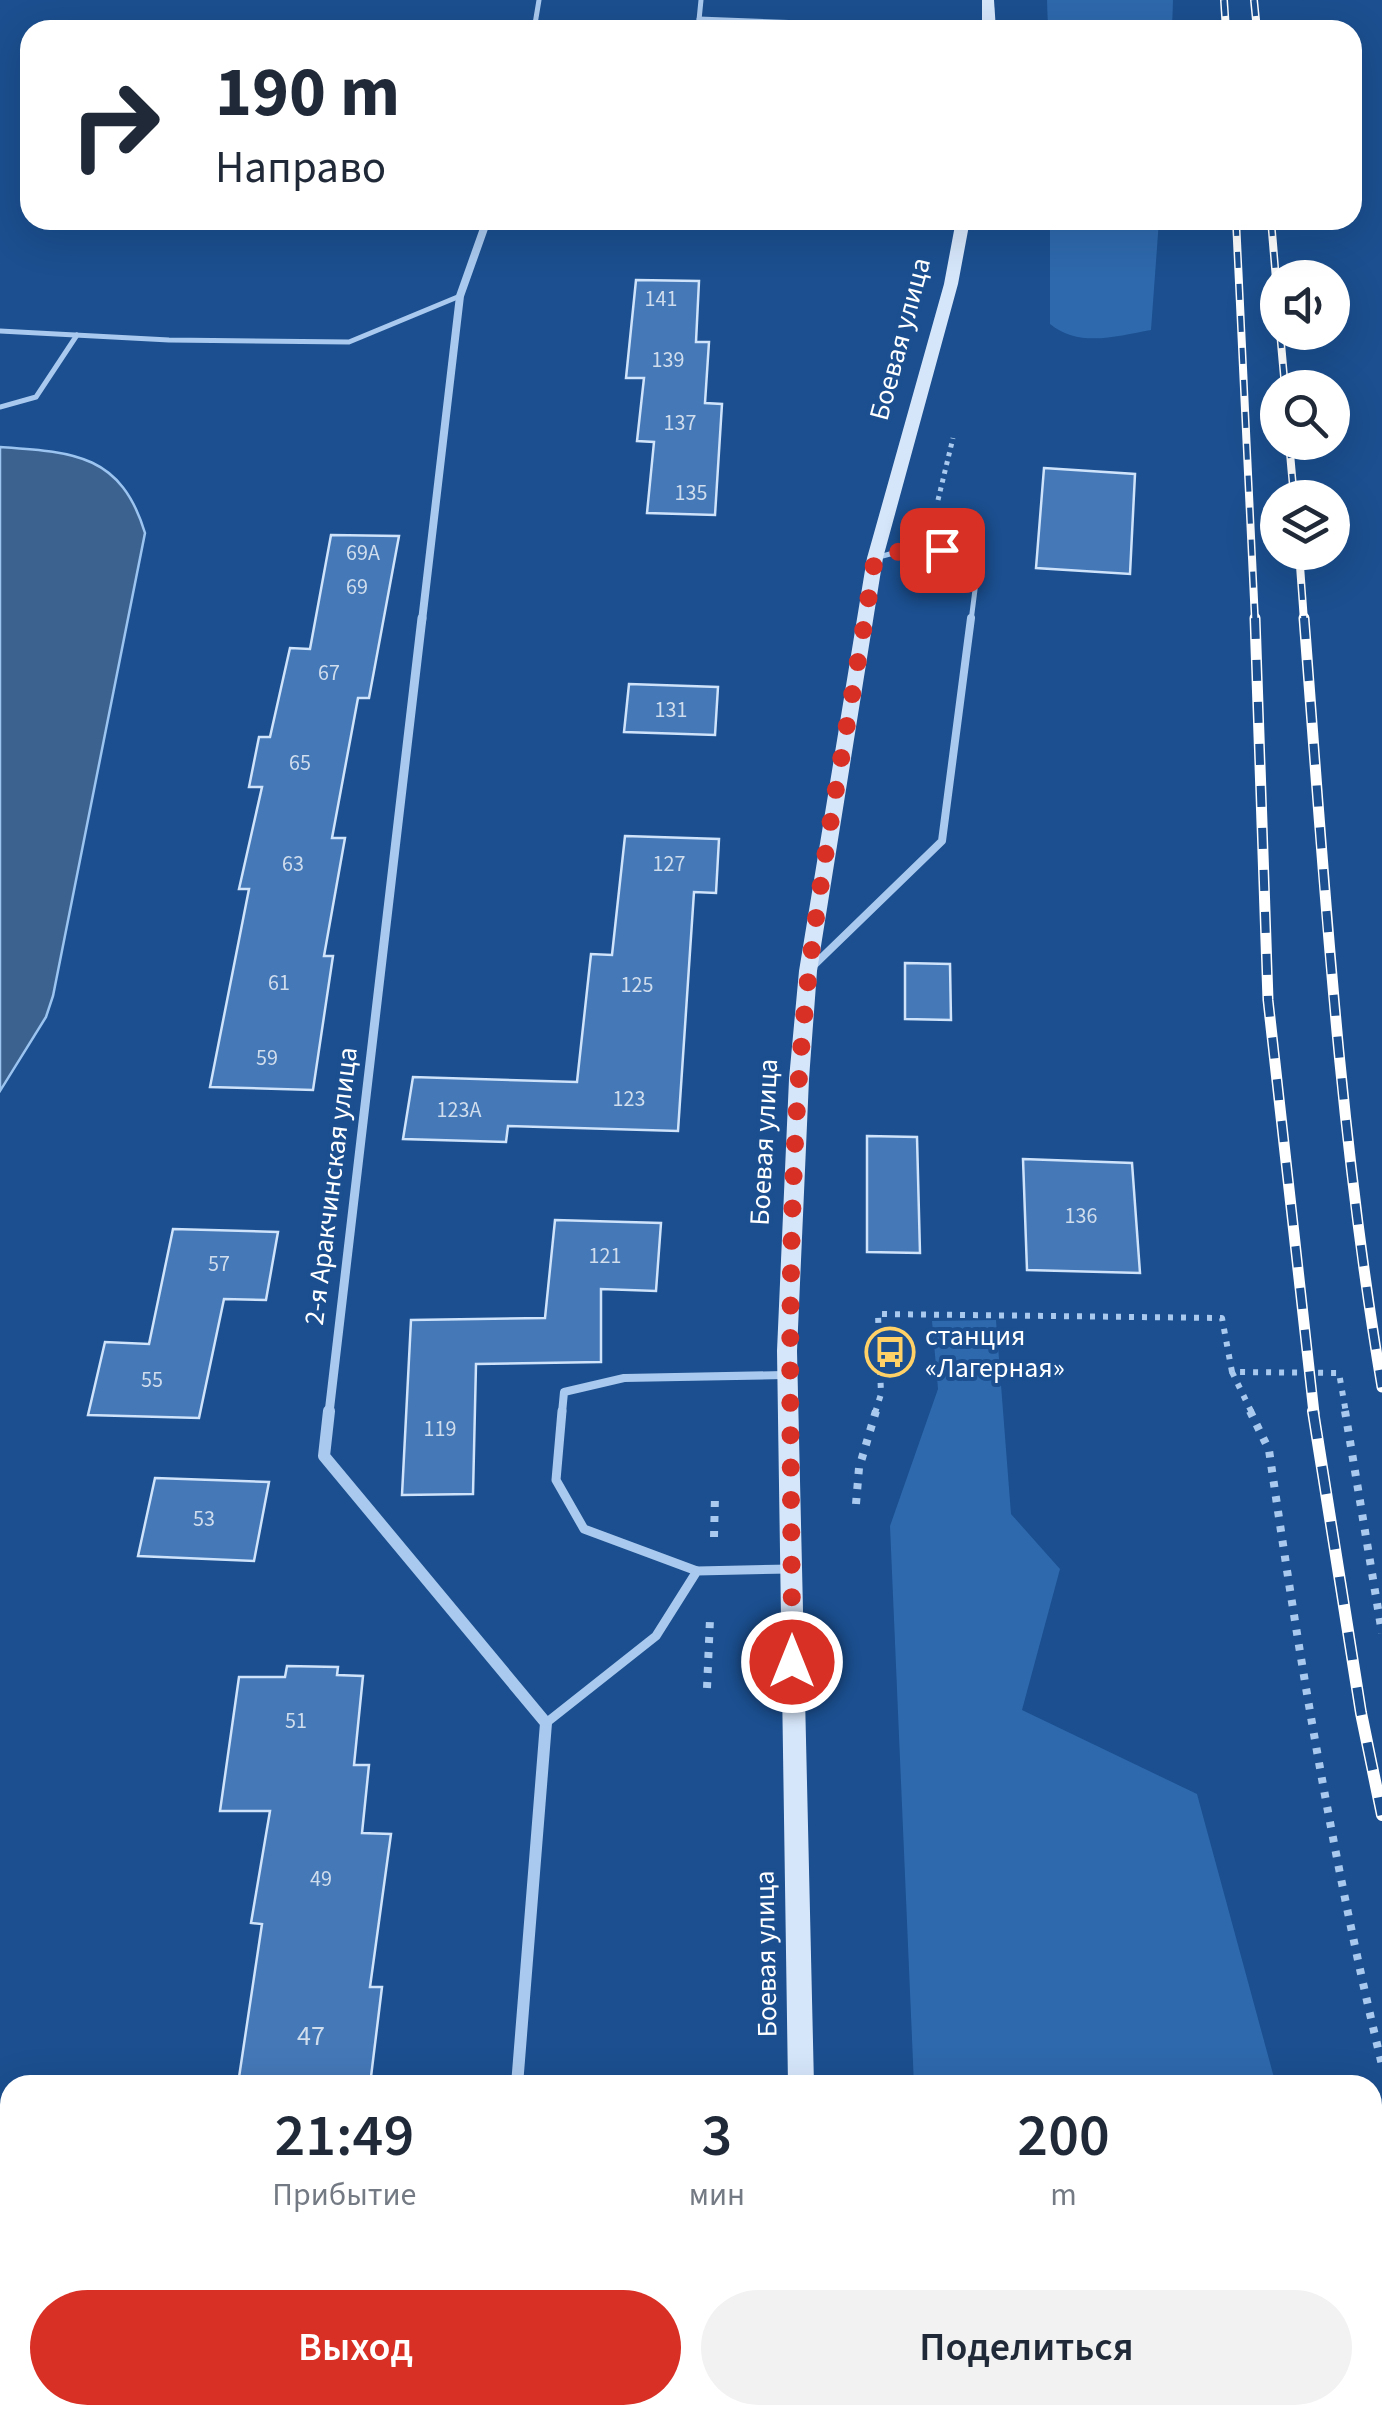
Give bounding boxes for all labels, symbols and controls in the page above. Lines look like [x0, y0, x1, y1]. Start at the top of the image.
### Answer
text: 190 m [215, 43, 400, 143]
icon: right [50, 60, 180, 190]
text: Направо [215, 136, 386, 200]
street label: Боевая улица [859, 253, 941, 425]
map controls [1260, 260, 1350, 570]
button: sound [1260, 260, 1350, 350]
house number: 141 [645, 283, 677, 315]
house number: 139 [652, 344, 684, 376]
button: search [1260, 370, 1350, 460]
house number: 137 [664, 407, 696, 439]
house number: 135 [675, 477, 707, 509]
button: layers [1260, 480, 1350, 570]
pin [900, 508, 985, 593]
icon: arrive [915, 523, 970, 578]
house number: 69А [346, 537, 380, 569]
house number: 69 [346, 571, 368, 603]
house number: 67 [318, 657, 340, 689]
house number: 131 [655, 694, 687, 726]
house number: 65 [289, 747, 311, 779]
house number: 63 [282, 848, 304, 880]
house number: 127 [653, 848, 685, 880]
house number: 61 [268, 967, 290, 999]
house number: 125 [621, 969, 653, 1001]
house number: 59 [256, 1042, 278, 1074]
street label: 2-я Аракчинская улица [294, 1045, 368, 1327]
street label: Боевая улица [740, 1058, 788, 1226]
house number: 123 [613, 1083, 645, 1115]
house number: 123А [437, 1094, 481, 1126]
house number: 136 [1065, 1200, 1097, 1232]
house number: 121 [589, 1240, 621, 1272]
house number: 57 [208, 1248, 230, 1280]
place label: станция «Лагерная» [925, 1316, 1065, 1388]
bus stop icon: станция «Лагерная» [864, 1326, 916, 1378]
house number: 55 [141, 1364, 163, 1396]
house number: 119 [424, 1413, 456, 1445]
house number: 53 [193, 1503, 215, 1535]
position arrow [740, 1610, 844, 1714]
house number: 51 [285, 1705, 307, 1737]
house number: 49 [310, 1863, 332, 1895]
street label: Боевая улица [745, 1870, 787, 2038]
house number: 47 [297, 2016, 325, 2056]
text: 21:49 [275, 2094, 414, 2179]
text: 3 [702, 2094, 732, 2179]
text: 200 [1017, 2094, 1110, 2179]
text: Прибытие [272, 2172, 416, 2218]
text: мин [689, 2172, 745, 2218]
text: m [1050, 2172, 1077, 2218]
button: Выход [30, 2290, 681, 2405]
button: Поделиться [701, 2290, 1352, 2405]

